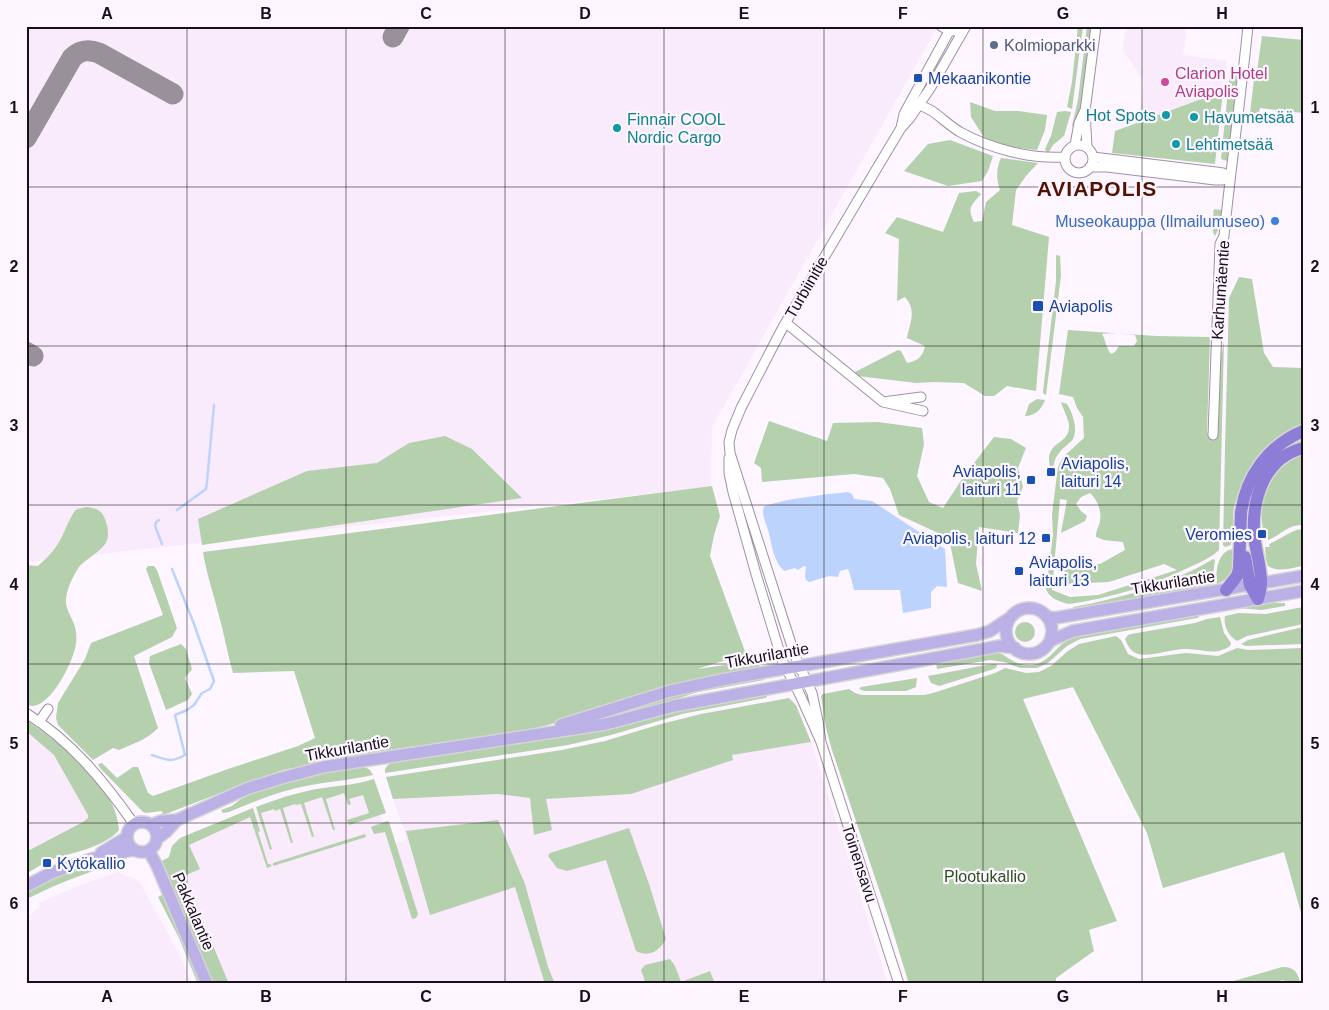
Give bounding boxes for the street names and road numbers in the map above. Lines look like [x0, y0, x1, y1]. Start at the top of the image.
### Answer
street label: Karhumäentie [1209, 240, 1232, 340]
street label: Turbiinitie [782, 253, 831, 321]
street label: Tikkurilantie [1130, 567, 1216, 598]
street label: Tikkurilantie [724, 640, 810, 671]
street label: Tikkurilantie [304, 733, 390, 764]
street label: Toinensavu [839, 822, 880, 904]
street label: Pakkalantie [170, 870, 218, 953]

